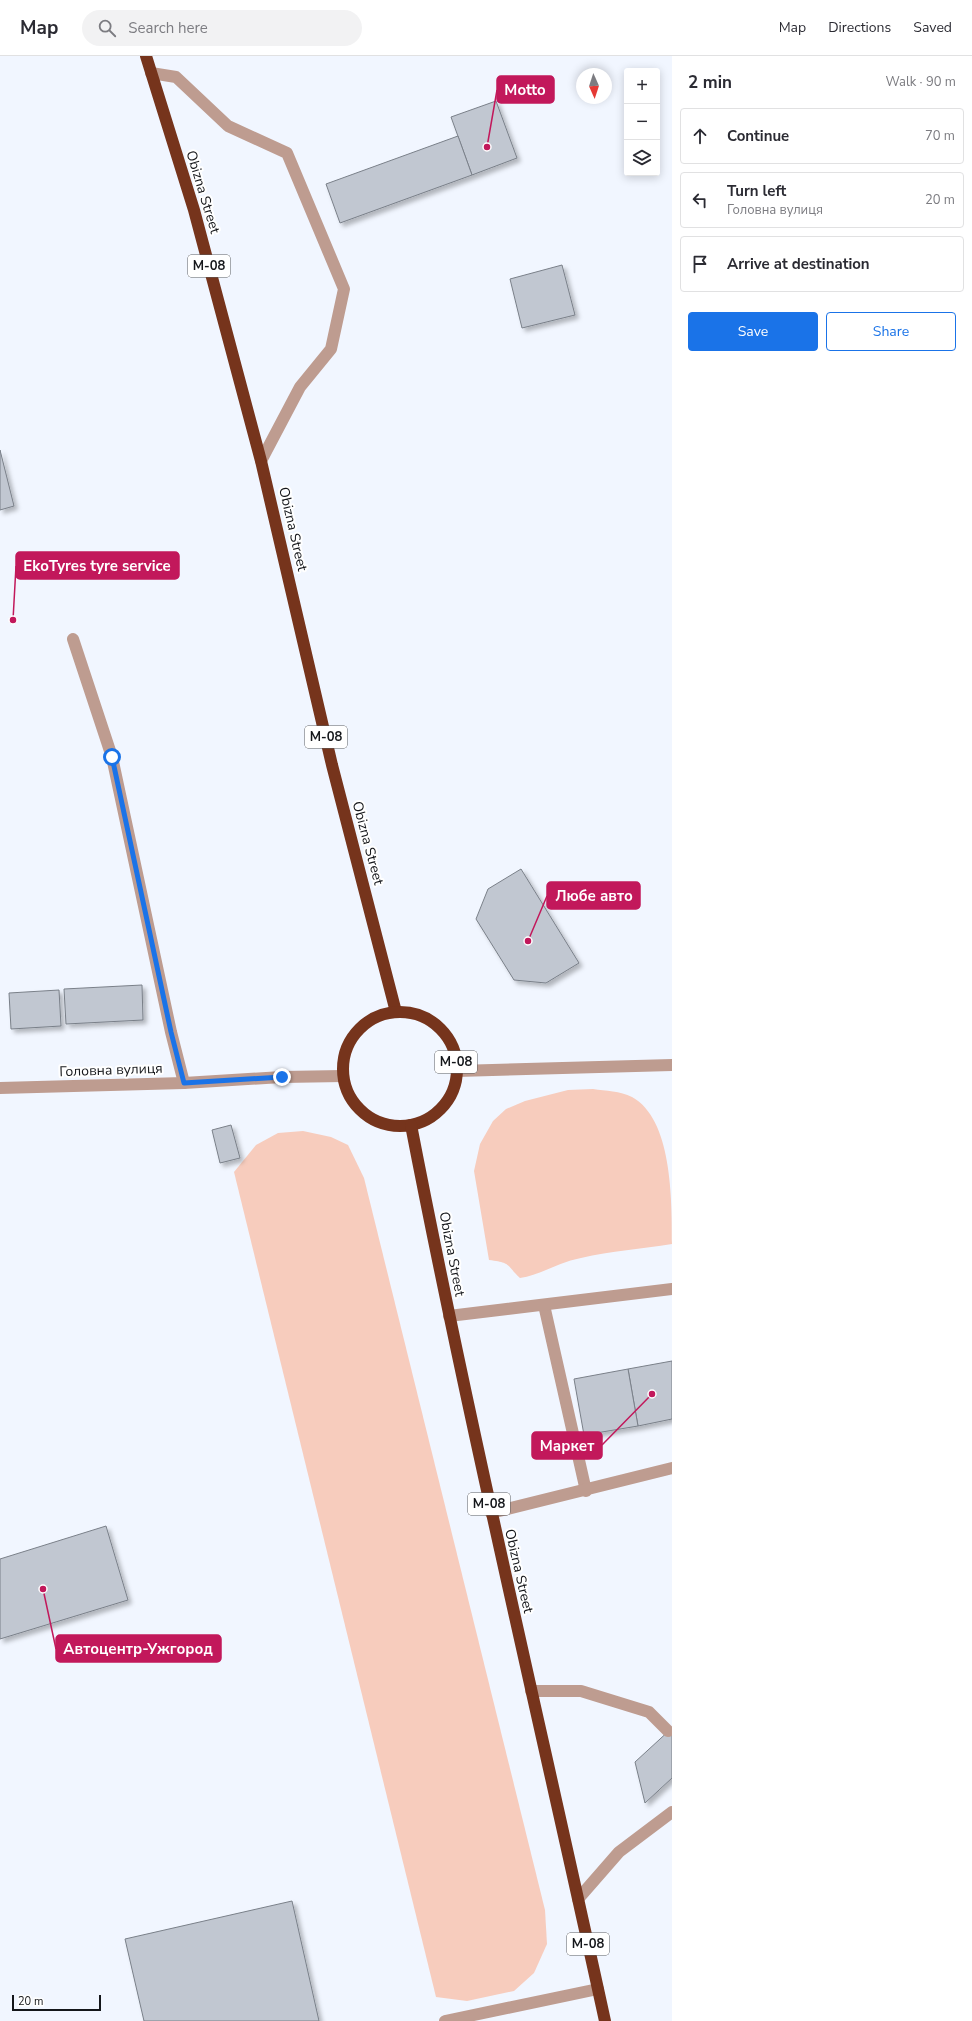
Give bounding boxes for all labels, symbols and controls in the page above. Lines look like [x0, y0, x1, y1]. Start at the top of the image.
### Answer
search box [82, 10, 362, 46]
text: Map [20, 15, 58, 41]
icon: search [96, 17, 118, 39]
text: Search here [128, 18, 208, 38]
text: Map [779, 18, 806, 37]
text: Directions [828, 18, 891, 37]
text: Saved [913, 18, 952, 37]
north arrow [576, 68, 612, 104]
map controls [624, 68, 660, 176]
button: + [624, 68, 660, 104]
text: 2 min [688, 71, 732, 94]
text: Walk · 90 m [885, 73, 956, 91]
callout: Motto [497, 76, 554, 103]
text: Motto [504, 80, 546, 100]
button: − [624, 104, 660, 140]
icon: ahead [689, 125, 711, 147]
text: Continue [727, 126, 789, 146]
text: 70 m [925, 127, 955, 145]
button: layers [624, 140, 660, 176]
street label: Obizna Street [181, 148, 225, 236]
text: Turn left [727, 181, 786, 201]
icon: left [689, 189, 711, 211]
text: 20 m [925, 191, 955, 209]
text: Головна вулиця [727, 201, 823, 219]
icon: arrive [689, 253, 711, 275]
text: Arrive at destination [727, 254, 870, 274]
road number: М-08 [188, 255, 230, 277]
button: Save [688, 312, 818, 351]
button: Share [826, 312, 956, 351]
street label: Obizna Street [274, 485, 312, 573]
callout: EkoTyres tyre service [16, 552, 179, 579]
text: EkoTyres tyre service [23, 556, 171, 576]
road number: М-08 [305, 726, 347, 748]
route start [103, 748, 121, 766]
street label: Obizna Street [348, 799, 388, 887]
callout: Любе авто [547, 882, 640, 909]
text: Любе авто [555, 886, 633, 906]
road number: М-08 [435, 1051, 477, 1073]
street label: Головна вулиця [59, 1059, 163, 1081]
route end [273, 1068, 291, 1086]
street label: Obizna Street [434, 1210, 470, 1298]
callout: Маркет [532, 1432, 602, 1459]
text: Маркет [540, 1436, 594, 1456]
road number: М-08 [468, 1493, 510, 1515]
street label: Obizna Street [500, 1527, 538, 1615]
callout: Автоцентр-Ужгород [56, 1635, 221, 1662]
text: Автоцентр-Ужгород [63, 1639, 213, 1659]
road number: М-08 [567, 1933, 609, 1955]
scale bar [12, 1993, 101, 2012]
text: 20 m [18, 1994, 43, 2009]

